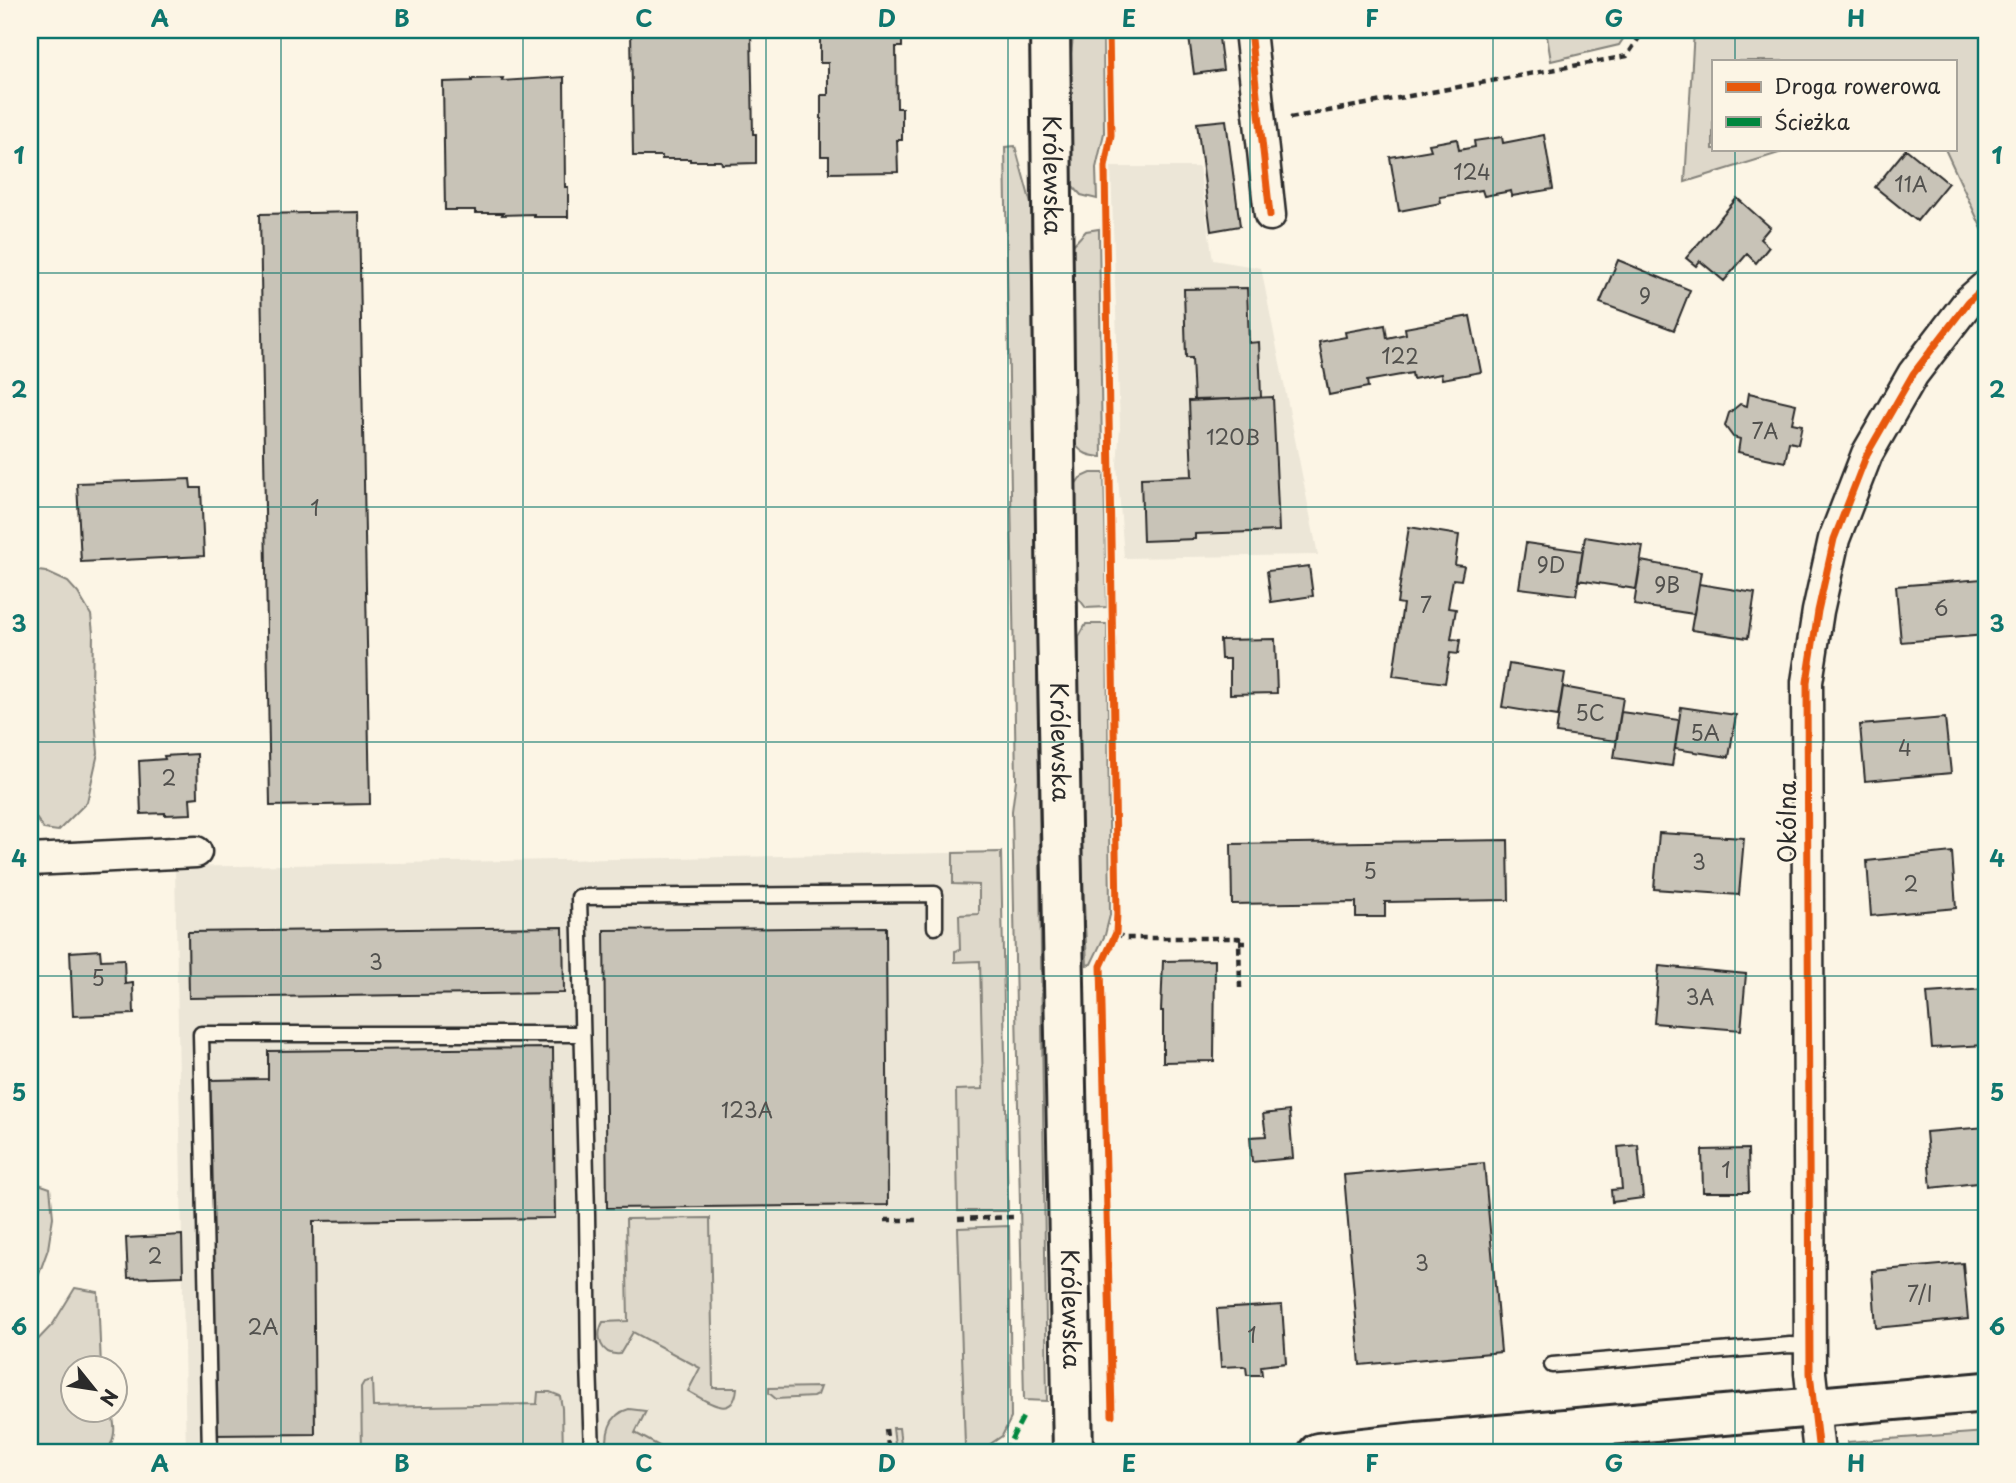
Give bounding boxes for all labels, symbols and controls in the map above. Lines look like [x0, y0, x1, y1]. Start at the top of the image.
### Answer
text: A [151, 0, 169, 35]
text: B [394, 0, 410, 35]
text: C [635, 0, 653, 35]
text: D [878, 0, 896, 35]
text: E [1122, 0, 1136, 35]
text: F [1365, 0, 1379, 35]
text: G [1605, 0, 1623, 35]
text: H [1847, 0, 1865, 35]
legend [1712, 60, 1956, 150]
text: Droga rowerowa [1774, 69, 1940, 101]
text: Ścieżka [1774, 105, 1850, 137]
street label: Królewska [1035, 115, 1072, 235]
text: 1 [14, 137, 25, 172]
text: 1 [1992, 137, 2003, 172]
house number: 124 [1453, 155, 1491, 187]
house number: 11A [1894, 167, 1928, 199]
house number: 9 [1639, 279, 1651, 311]
house number: 122 [1381, 339, 1419, 371]
text: 2 [11, 371, 27, 406]
text: 2 [1989, 371, 2005, 406]
house number: 7A [1751, 414, 1779, 446]
house number: 120B [1206, 420, 1260, 452]
house number: 1 [310, 491, 320, 523]
house number: 9D [1537, 548, 1565, 580]
house number: 9B [1654, 568, 1680, 600]
house number: 7 [1420, 588, 1432, 620]
house number: 6 [1934, 591, 1948, 623]
text: 3 [11, 605, 27, 640]
text: 3 [1989, 605, 2005, 640]
street label: Królewska [1042, 682, 1081, 802]
house number: 5C [1575, 696, 1605, 728]
house number: 5A [1690, 716, 1720, 748]
house number: 4 [1898, 731, 1912, 763]
house number: 2 [162, 761, 176, 793]
street label: Okólna [1768, 781, 1804, 863]
text: 4 [11, 840, 27, 875]
text: 4 [1989, 840, 2005, 875]
house number: 3 [1692, 845, 1706, 877]
house number: 5 [1363, 854, 1377, 886]
house number: 2 [1904, 867, 1918, 899]
house number: 3 [369, 945, 383, 977]
house number: 5 [91, 961, 105, 993]
house number: 3A [1685, 980, 1715, 1012]
text: 5 [12, 1074, 26, 1109]
text: 5 [1990, 1074, 2004, 1109]
house number: 123A [721, 1093, 773, 1125]
house number: 1 [1721, 1153, 1731, 1185]
house number: 2 [148, 1239, 162, 1271]
house number: 3 [1415, 1246, 1429, 1278]
street label: Królewska [1053, 1249, 1091, 1369]
house number: 7/I [1907, 1277, 1933, 1309]
text: 6 [11, 1308, 27, 1343]
text: 6 [1989, 1308, 2005, 1343]
house number: 2A [248, 1310, 278, 1342]
house number: 1 [1247, 1318, 1257, 1350]
north arrow [60, 1354, 130, 1424]
text: N [94, 1384, 125, 1412]
text: A [151, 1445, 169, 1480]
text: B [394, 1445, 410, 1480]
text: C [635, 1445, 653, 1480]
text: D [878, 1445, 896, 1480]
text: E [1122, 1445, 1136, 1480]
text: F [1365, 1445, 1379, 1480]
text: G [1605, 1445, 1623, 1480]
text: H [1847, 1445, 1865, 1480]

